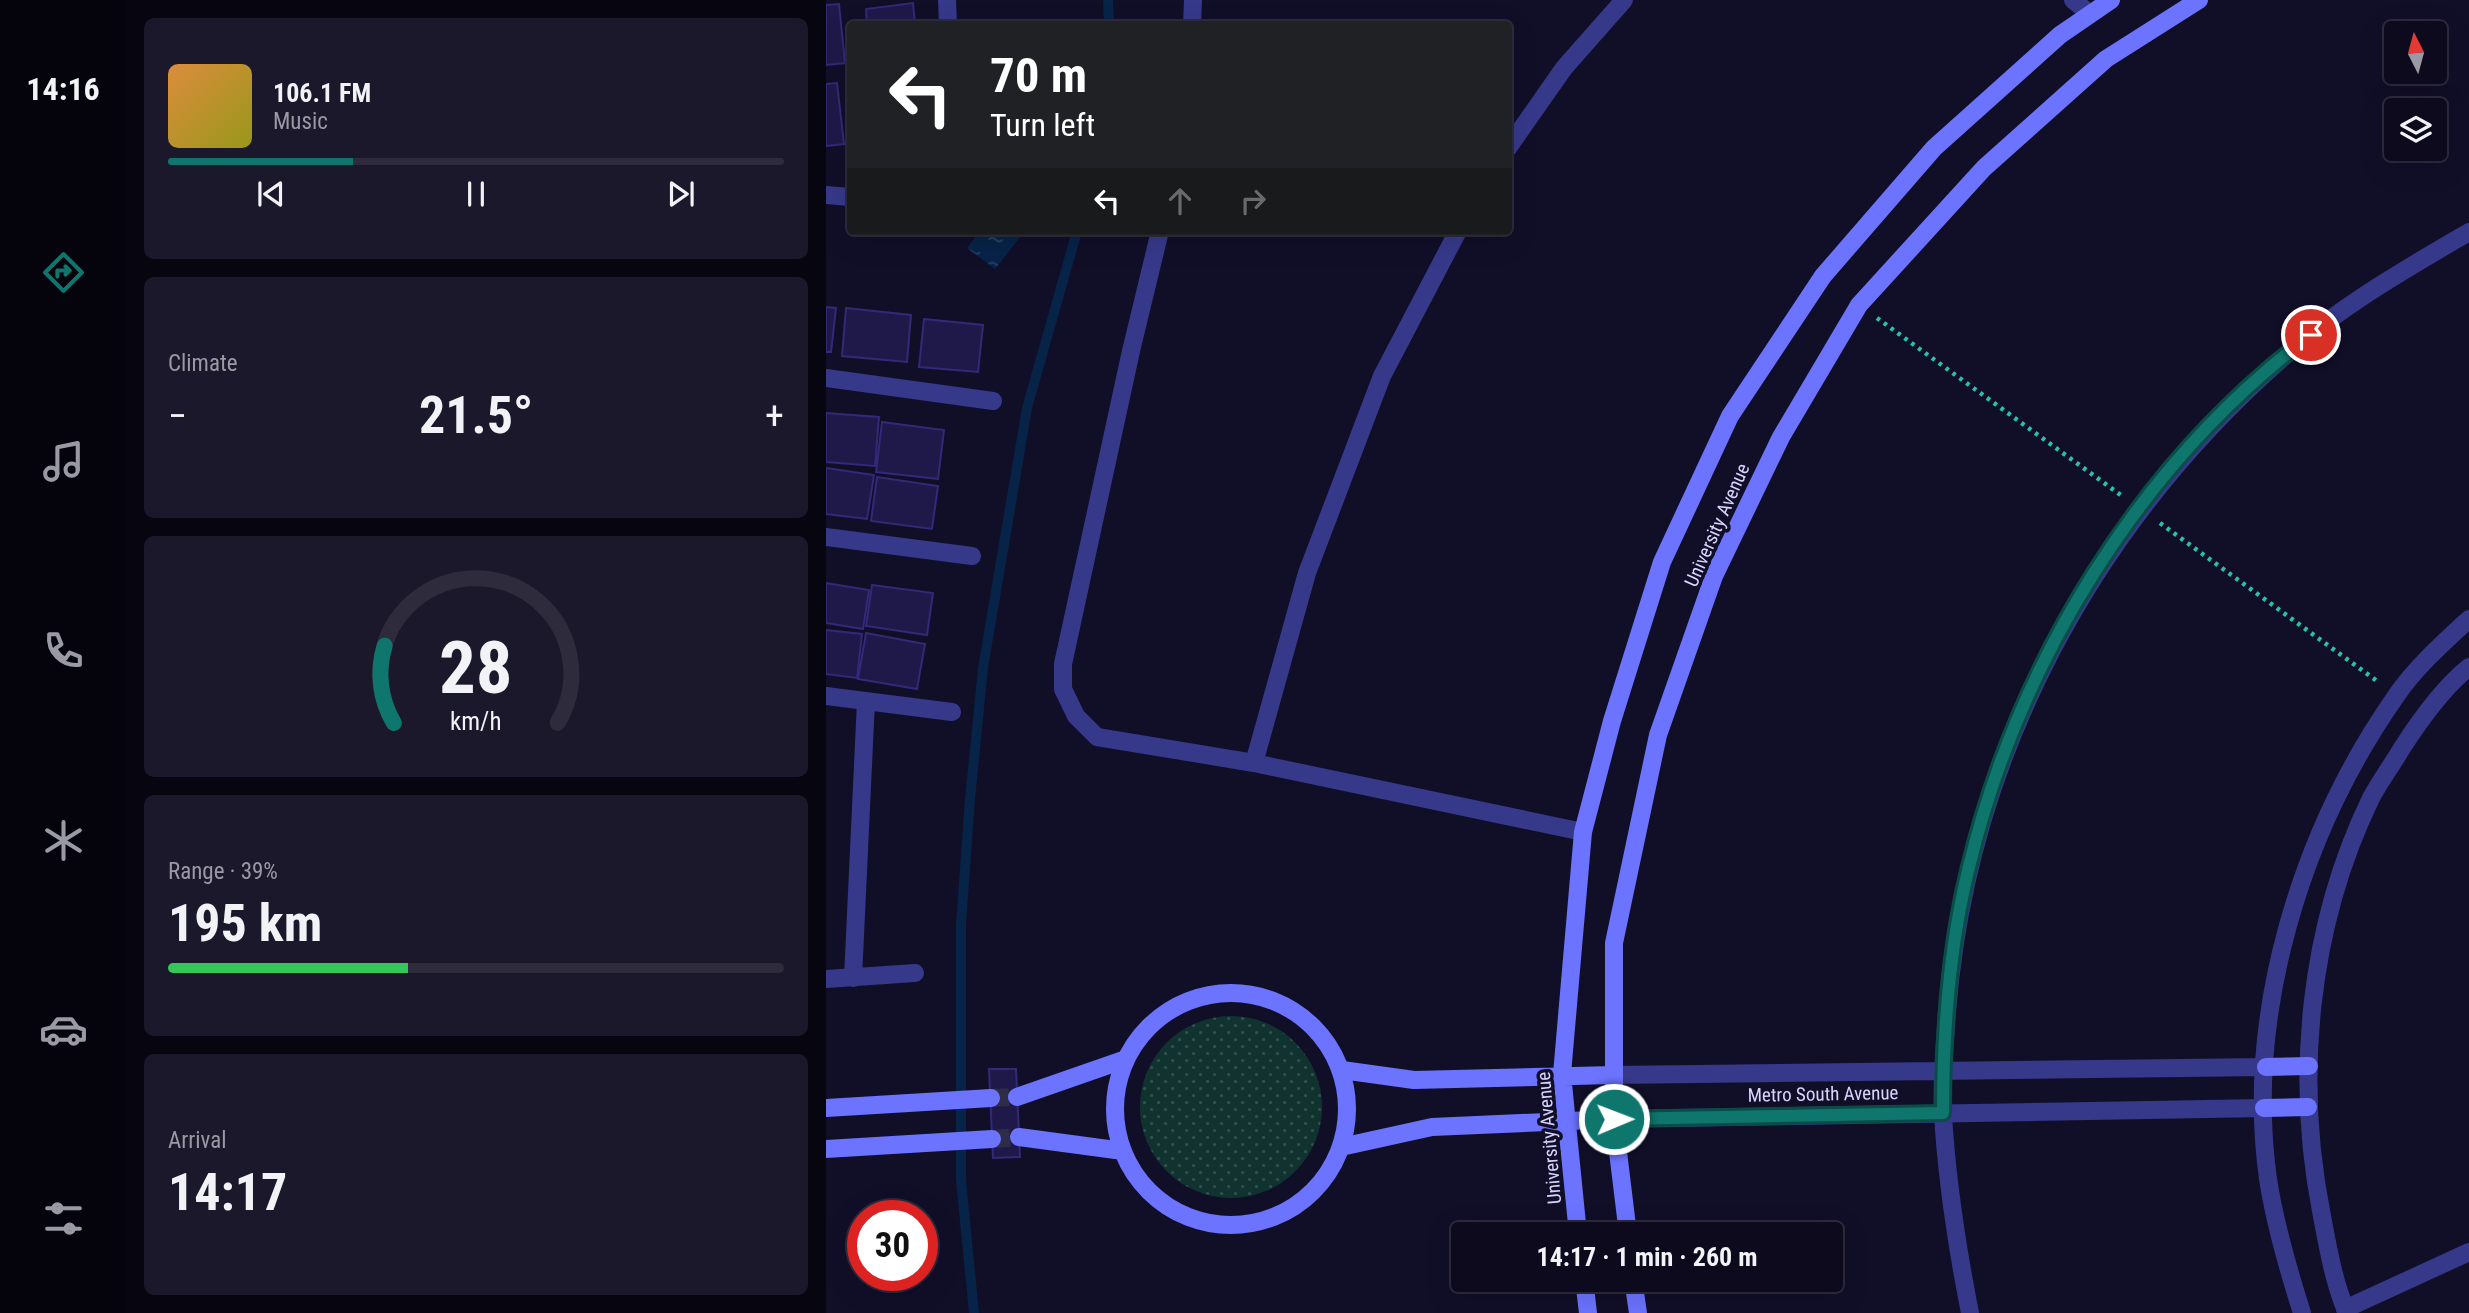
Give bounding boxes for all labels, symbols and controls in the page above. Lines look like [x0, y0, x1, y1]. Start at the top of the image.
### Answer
north arrow [2384, 21, 2446, 84]
map controls [2384, 21, 2447, 161]
text: 70 m [990, 47, 1087, 104]
icon: left [875, 49, 966, 140]
text: 14:16 [26, 70, 100, 108]
text: 106.1 FM [273, 78, 371, 108]
button: layers [2384, 98, 2447, 161]
text: Turn left [990, 106, 1095, 144]
text: Music [273, 108, 328, 135]
icon: previous [252, 175, 290, 213]
icon: pause [457, 175, 495, 213]
icon: next [662, 175, 700, 213]
icon: left [1088, 182, 1126, 220]
icon: ahead [1161, 182, 1199, 220]
icon: right [1234, 182, 1272, 220]
icon: directions [39, 248, 88, 297]
pin [2281, 305, 2341, 365]
icon: arrive [2292, 316, 2330, 354]
text: Climate [168, 350, 238, 377]
text: 21.5° [419, 385, 533, 446]
text: − [168, 394, 187, 438]
text: + [765, 394, 784, 438]
icon: music [39, 437, 88, 486]
street label: University Avenue [1680, 460, 1754, 590]
text: 28 [439, 625, 513, 711]
icon: phone [39, 626, 88, 675]
text: km/h [450, 706, 502, 735]
icon: climate [39, 816, 88, 865]
text: Range · 39% [168, 858, 278, 885]
text: 195 km [168, 893, 322, 954]
icon: car [39, 1005, 88, 1054]
street label: University Avenue [1532, 1071, 1566, 1205]
street label: Metro South Avenue [1747, 1081, 1899, 1107]
position arrow [1577, 1082, 1651, 1156]
text: Arrival [168, 1127, 227, 1154]
text: 14:17 [168, 1162, 287, 1223]
icon: filters [39, 1194, 88, 1243]
speed limit sign: 30 [847, 1200, 938, 1291]
text: 14:17 · 1 min · 260 m [1537, 1242, 1757, 1272]

